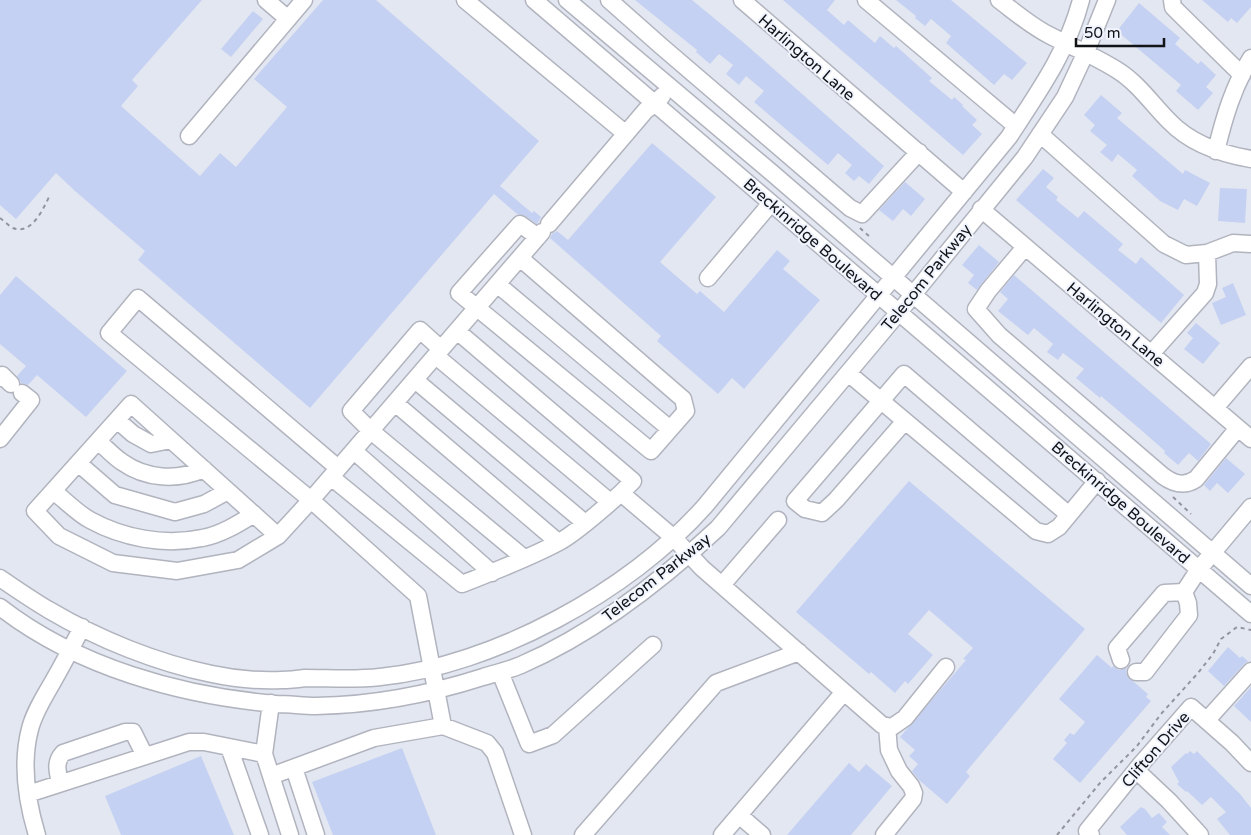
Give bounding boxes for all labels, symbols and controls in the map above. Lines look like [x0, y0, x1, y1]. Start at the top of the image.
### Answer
street label: Harlington Lane [754, 10, 859, 105]
scale bar [1076, 15, 1164, 47]
text: 50 m [1084, 24, 1121, 42]
street label: Breckinridge Boulevard [739, 174, 886, 305]
street label: Telecom Parkway [877, 220, 976, 335]
street label: Harlington Lane [1062, 278, 1168, 372]
street label: Breckinridge Boulevard [1047, 437, 1194, 568]
street label: Telecom Parkway [598, 529, 715, 626]
street label: Clifton Drive [1117, 708, 1194, 792]

